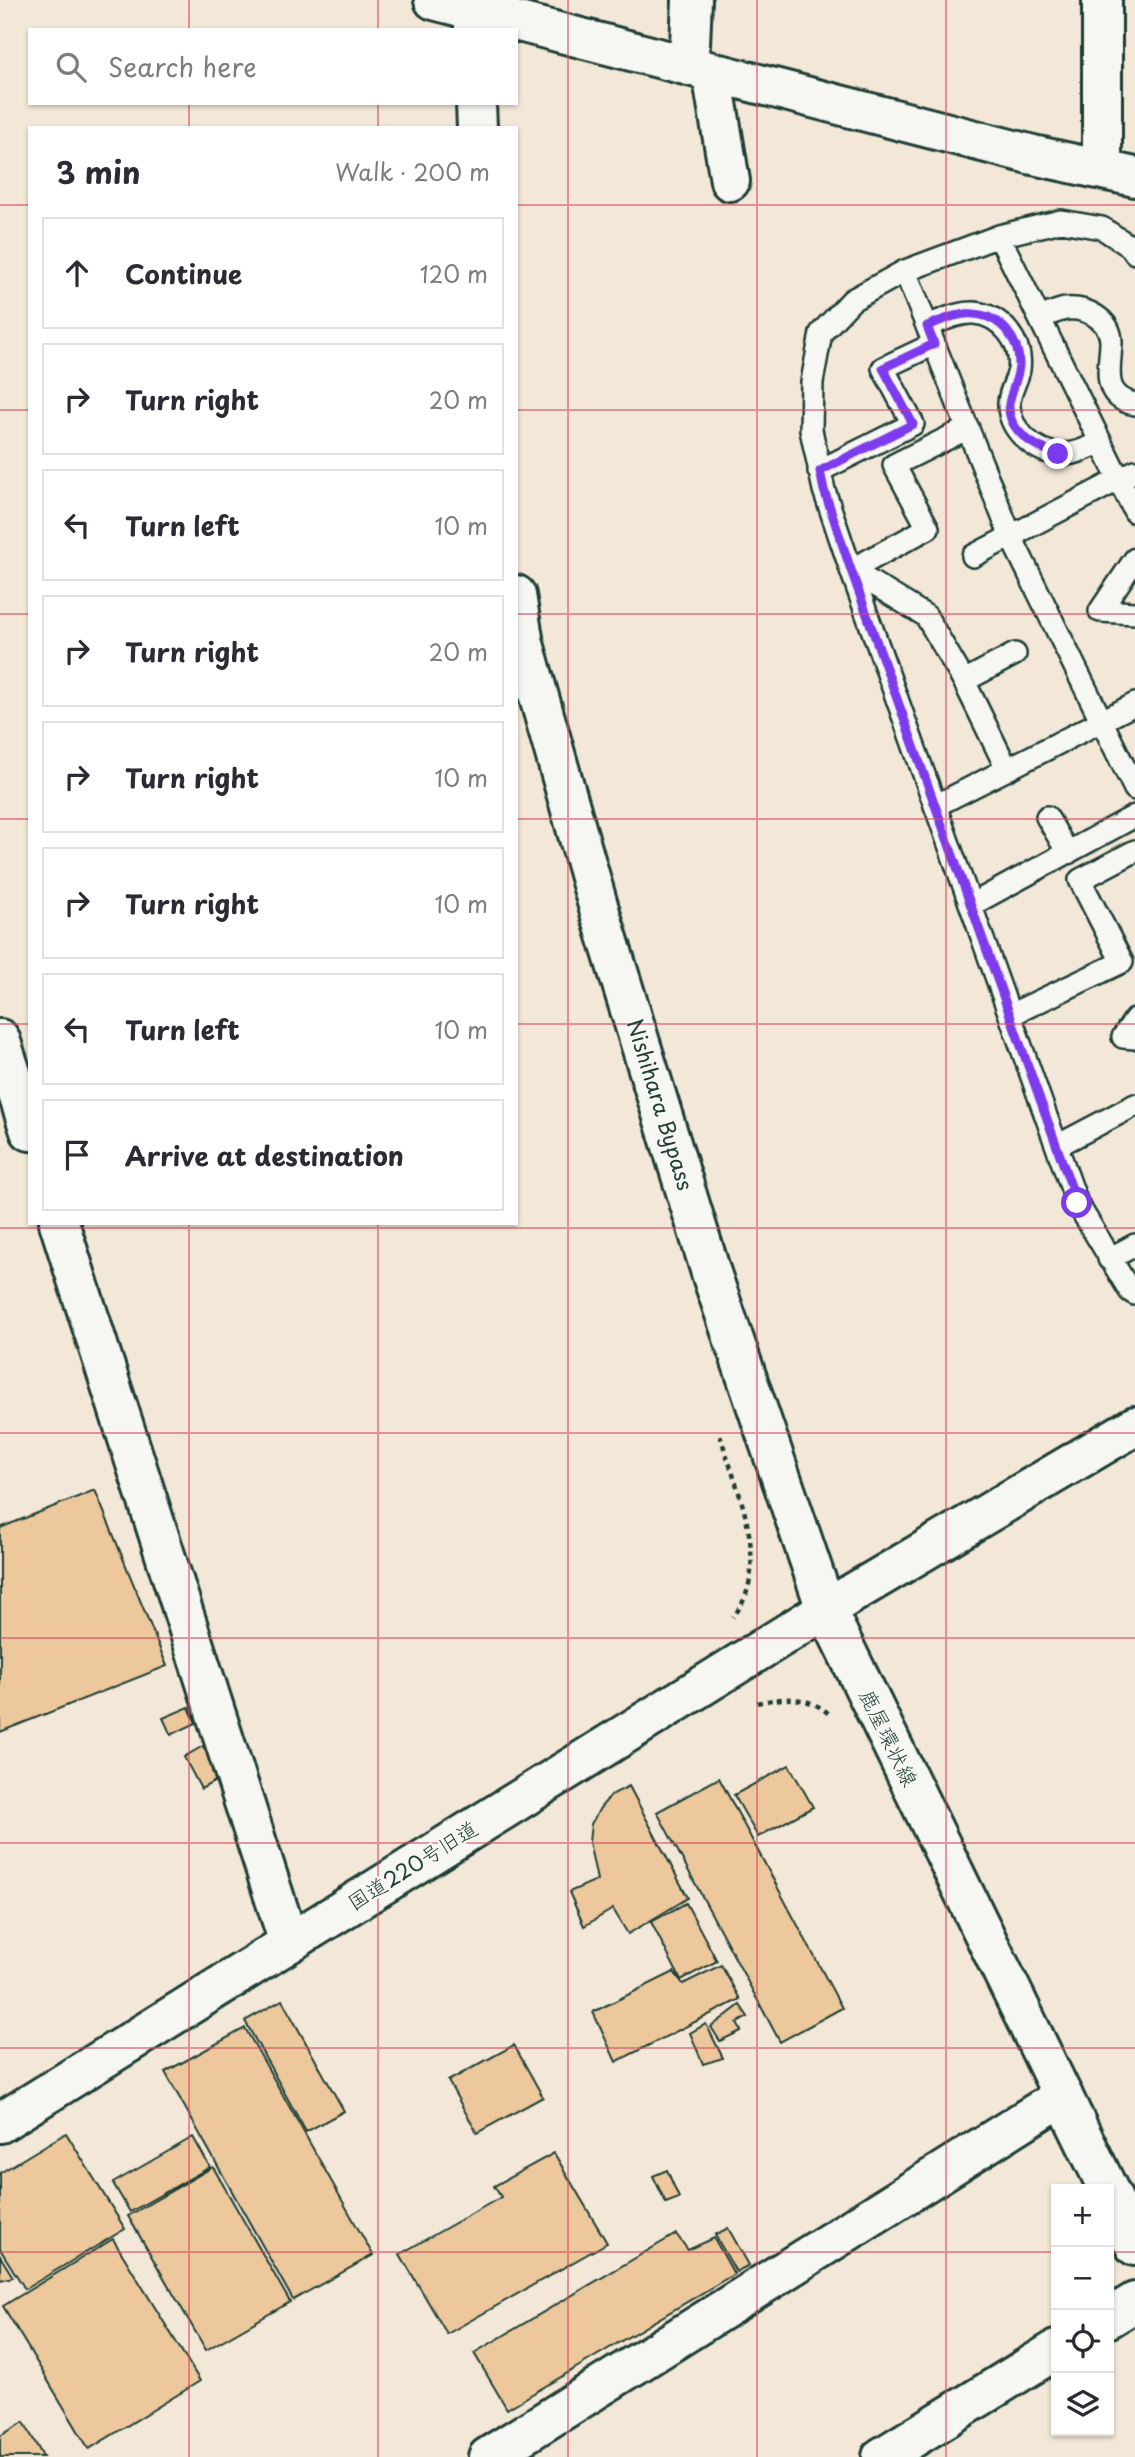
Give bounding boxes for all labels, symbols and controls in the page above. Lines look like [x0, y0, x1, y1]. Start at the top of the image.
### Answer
search box [28, 28, 518, 105]
text: Search here [108, 47, 257, 86]
icon: search [52, 48, 90, 86]
text: 3 min [56, 149, 141, 194]
text: Walk · 200 m [335, 154, 490, 189]
icon: ahead [58, 254, 96, 292]
text: Continue [125, 254, 242, 293]
text: 120 m [420, 256, 488, 291]
icon: right [58, 380, 96, 418]
text: Turn right [125, 380, 259, 419]
text: 20 m [429, 382, 488, 417]
route end [1042, 438, 1073, 469]
icon: left [58, 506, 96, 544]
text: Turn left [125, 506, 240, 545]
text: 10 m [434, 508, 488, 543]
icon: right [58, 632, 96, 670]
text: Turn right [125, 632, 259, 671]
text: 20 m [429, 634, 488, 669]
icon: right [58, 758, 96, 796]
text: Turn right [125, 758, 259, 797]
text: 10 m [434, 760, 488, 795]
icon: right [58, 884, 96, 922]
text: Turn right [125, 884, 259, 923]
text: 10 m [434, 886, 488, 921]
icon: left [58, 1010, 96, 1048]
text: Turn left [125, 1010, 240, 1049]
text: 10 m [434, 1012, 488, 1047]
street label: Nishihara Bypass [620, 1015, 703, 1194]
icon: arrive [58, 1136, 96, 1174]
text: Arrive at destination [125, 1136, 404, 1175]
route start [1061, 1187, 1092, 1218]
street label: 鹿屋環状線 [852, 1683, 927, 1791]
street label: 国道220号旧道 [341, 1811, 483, 1917]
map controls [1051, 2184, 1114, 2436]
button: + [1051, 2184, 1114, 2247]
button: − [1051, 2247, 1114, 2310]
button: locate [1051, 2310, 1114, 2373]
button: layers [1051, 2373, 1114, 2436]

